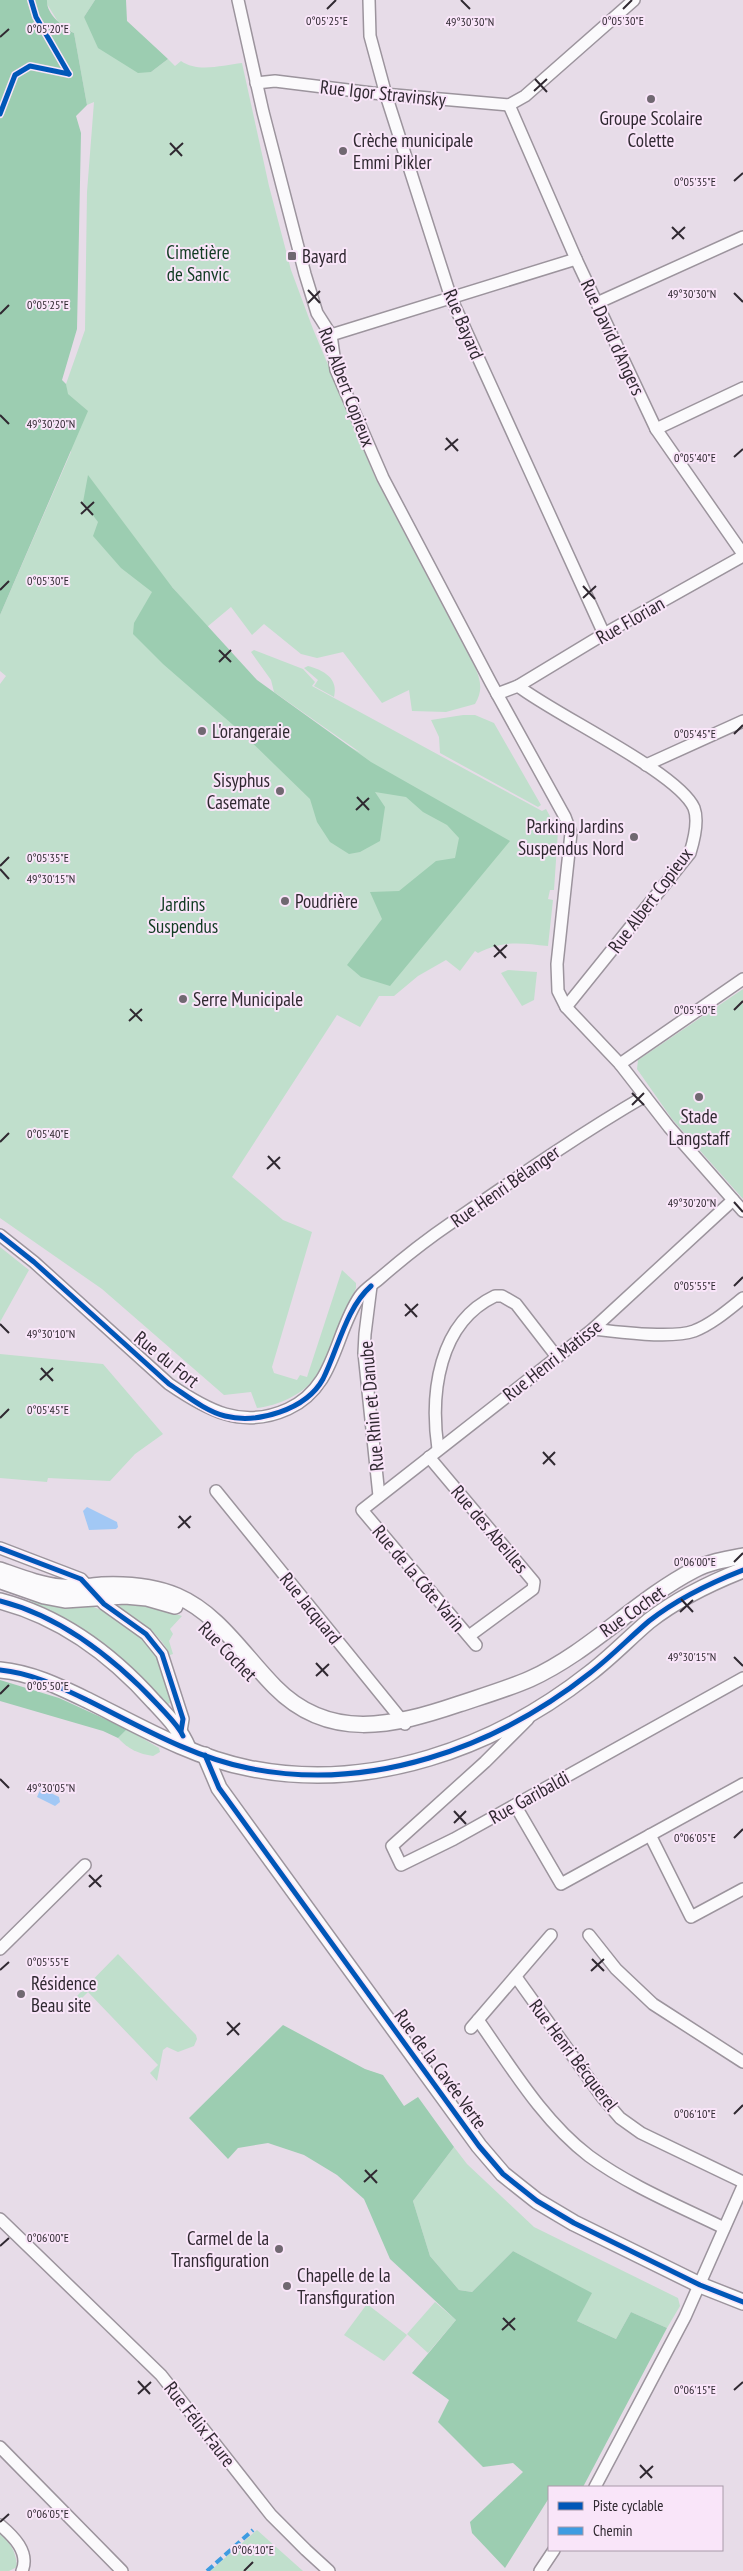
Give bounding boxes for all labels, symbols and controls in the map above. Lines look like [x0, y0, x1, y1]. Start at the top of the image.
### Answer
text: 0°05'25"E [306, 13, 348, 28]
text: 0°05'30"E [602, 13, 644, 28]
text: 49°30'30"N [446, 14, 494, 29]
text: 0°05'20"E [27, 21, 69, 36]
street label: Rue Igor Stravinsky [319, 74, 448, 112]
marker: Groupe Scolaire Colette [645, 93, 657, 105]
place label: Groupe Scolaire Colette [599, 106, 703, 152]
place label: Crèche municipale Emmi Pikler [353, 128, 474, 174]
marker: Crèche municipale Emmi Pikler [337, 145, 349, 157]
text: 0°05'35"E [674, 174, 716, 189]
park label: Cimetière de Sanvic [166, 240, 230, 286]
place label: Bayard [302, 244, 347, 268]
marker: Bayard [286, 250, 298, 262]
street label: Rue David d'Angers [576, 275, 650, 399]
street label: Rue Bayard [439, 285, 489, 363]
text: 49°30'30"N [668, 286, 716, 301]
text: 0°05'25"E [27, 297, 69, 312]
street label: Rue Albert Copieux [313, 324, 381, 450]
text: 49°30'20"N [27, 416, 75, 431]
text: 0°05'40"E [674, 450, 716, 465]
text: 0°05'30"E [27, 573, 69, 588]
street label: Rue Florian [592, 591, 668, 649]
place label: L'orangeraie [212, 719, 290, 743]
marker: L'orangeraie [196, 725, 208, 737]
text: 0°05'45"E [674, 726, 716, 741]
place label: Sisyphus Casemate [207, 768, 270, 814]
marker: Sisyphus Casemate [274, 785, 286, 797]
place label: Parking Jardins Suspendus Nord [518, 814, 624, 860]
marker: Parking Jardins Suspendus Nord [628, 831, 640, 843]
street label: Rue Albert Copieux [603, 842, 698, 957]
text: 0°05'35"E [27, 850, 69, 865]
text: 49°30'15"N [27, 871, 75, 886]
place label: Poudrière [295, 889, 358, 913]
park label: Jardins Suspendus [148, 892, 218, 938]
marker: Poudrière [279, 895, 291, 907]
place label: Serre Municipale [193, 987, 303, 1011]
marker: Serre Municipale [177, 993, 189, 1005]
text: 0°05'50"E [674, 1002, 716, 1017]
marker: Stade Langstaff [693, 1091, 705, 1103]
place label: Stade Langstaff [669, 1104, 731, 1150]
text: 0°05'40"E [27, 1126, 69, 1141]
street label: Rue Henri Bélanger [446, 1139, 565, 1232]
text: 49°30'20"N [668, 1195, 716, 1210]
text: 0°05'55"E [674, 1278, 716, 1293]
street label: Rue Henri Matisse [498, 1314, 606, 1406]
text: 49°30'10"N [27, 1326, 75, 1341]
street label: Rue du Fort [130, 1326, 205, 1393]
street label: Rue Rhin et Danube [353, 1340, 389, 1472]
text: 0°05'45"E [27, 1402, 69, 1417]
street label: Rue des Abeilles [446, 1480, 534, 1578]
street label: Rue de la Côte Varin [368, 1520, 470, 1636]
text: 0°06'00"E [674, 1554, 716, 1569]
street label: Rue Jacquard [275, 1567, 347, 1649]
street label: Rue Cochet [595, 1580, 670, 1642]
street label: Rue Cochet [194, 1616, 263, 1686]
text: 49°30'15"N [668, 1649, 716, 1664]
text: 0°05'50"E [27, 1678, 69, 1693]
street label: Rue Garibaldi [485, 1765, 573, 1829]
text: 49°30'05"N [27, 1780, 75, 1795]
text: 0°06'05"E [674, 1830, 716, 1845]
text: 0°05'55"E [27, 1954, 69, 1969]
place label: Résidence Beau site [31, 1971, 97, 2017]
marker: Résidence Beau site [15, 1988, 27, 2000]
street label: Rue Henri Bécquerel [524, 1994, 624, 2116]
street label: Rue de la Cavée Verte [389, 2004, 493, 2134]
text: 0°06'10"E [674, 2106, 716, 2121]
place label: Carmel de la Transfiguration [171, 2226, 269, 2272]
text: 0°06'00"E [27, 2230, 69, 2245]
marker: Carmel de la Transfiguration [273, 2243, 285, 2255]
place label: Chapelle de la Transfiguration [297, 2263, 395, 2309]
marker: Chapelle de la Transfiguration [281, 2280, 293, 2292]
street label: Rue Félix Faure [159, 2377, 241, 2472]
text: 0°06'15"E [674, 2382, 716, 2397]
legend [548, 2486, 723, 2551]
text: Piste cyclable [593, 2496, 663, 2515]
text: 0°06'05"E [27, 2506, 69, 2521]
text: Chemin [593, 2521, 632, 2540]
text: 0°06'10"E [232, 2542, 274, 2557]

